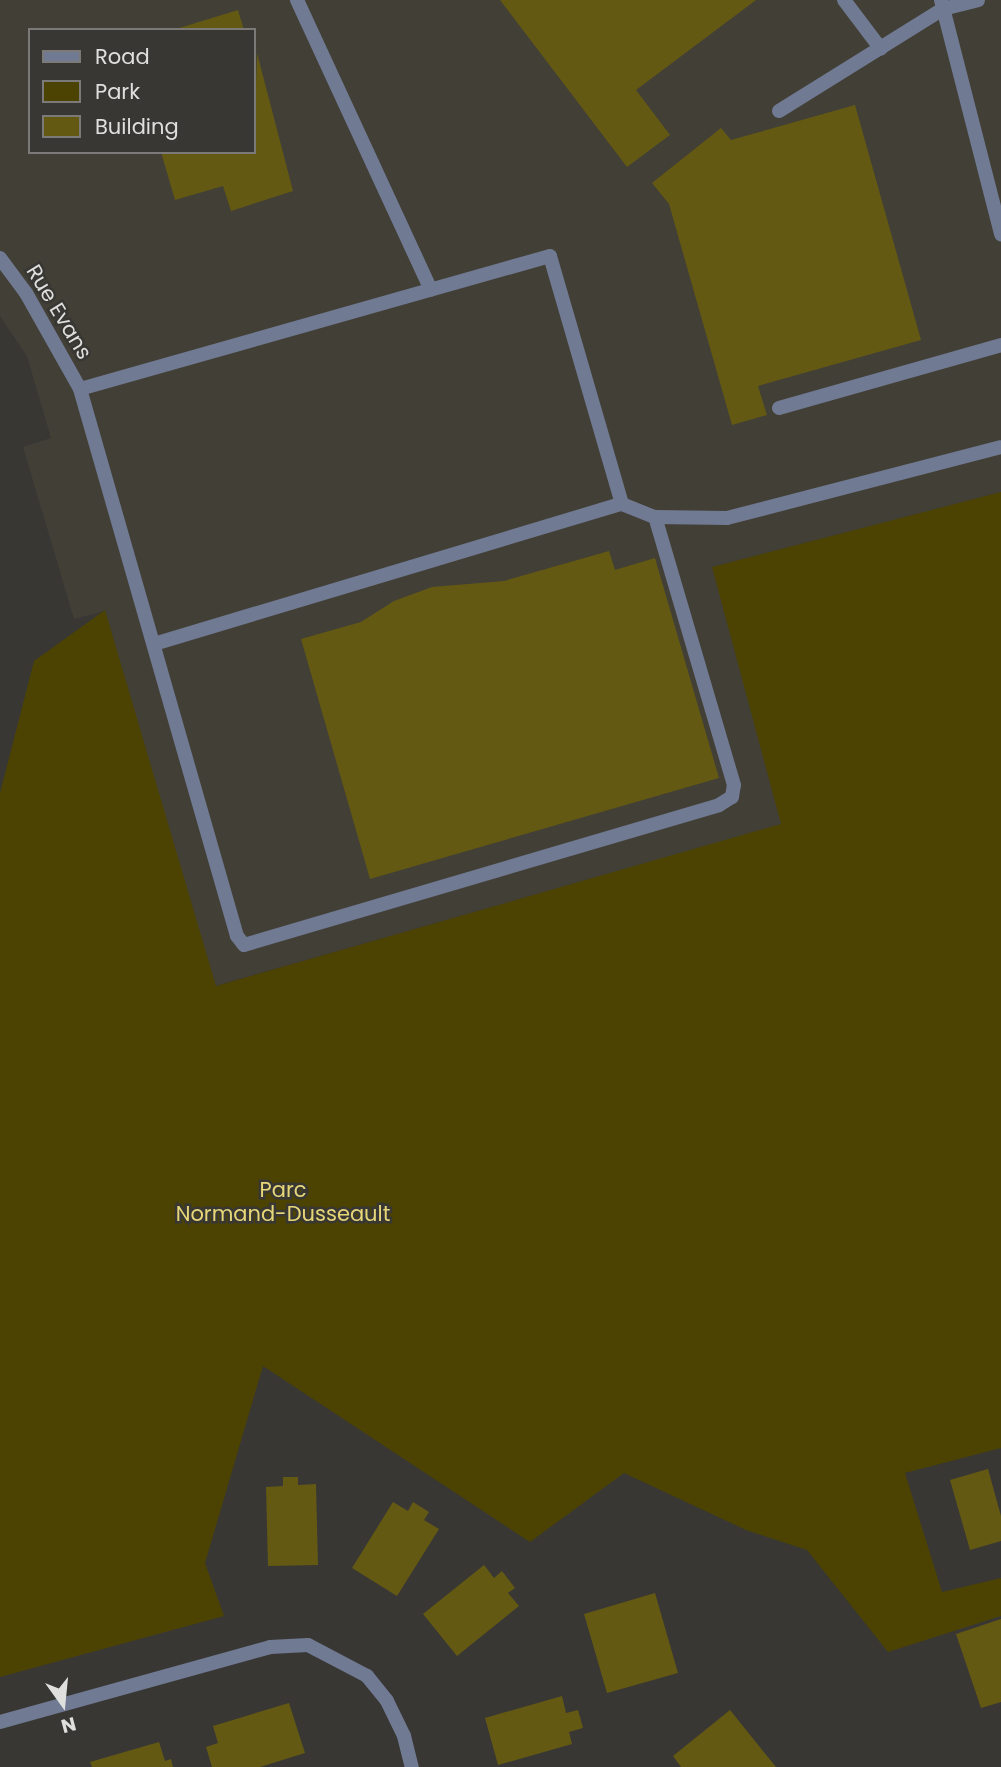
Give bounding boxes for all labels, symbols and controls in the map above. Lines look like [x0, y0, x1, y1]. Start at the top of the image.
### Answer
legend [28, 28, 256, 154]
text: Road [95, 42, 150, 71]
text: Park [95, 77, 140, 106]
text: Building [95, 112, 179, 141]
street label: Rue Evans [21, 260, 97, 364]
park label: Parc Normand-Dusseault [176, 1177, 390, 1227]
north arrow [28, 1669, 98, 1739]
text: N [58, 1710, 79, 1740]

